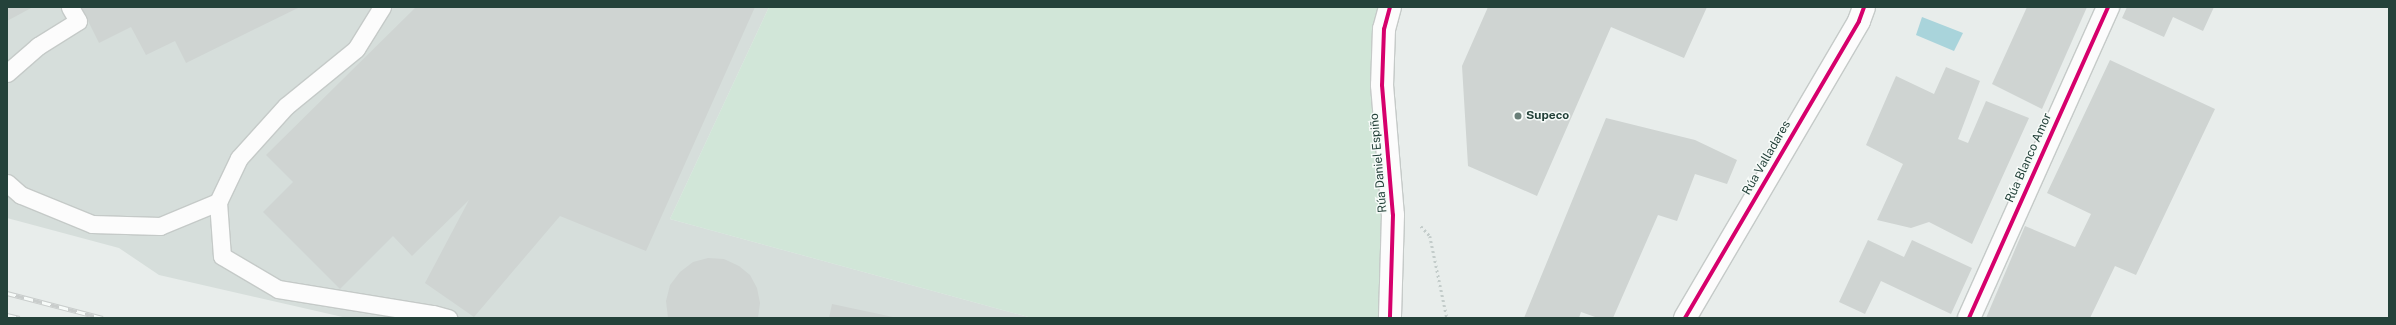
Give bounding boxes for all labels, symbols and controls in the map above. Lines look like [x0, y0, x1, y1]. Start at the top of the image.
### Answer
place label: Supeco [1526, 109, 1569, 123]
marker: Supeco [1513, 111, 1523, 121]
street label: Rúa Blanco Amor [2003, 111, 2055, 205]
street label: Rúa Daniel Espiño [1367, 113, 1391, 213]
street label: Rúa Valladares [1740, 118, 1794, 198]

